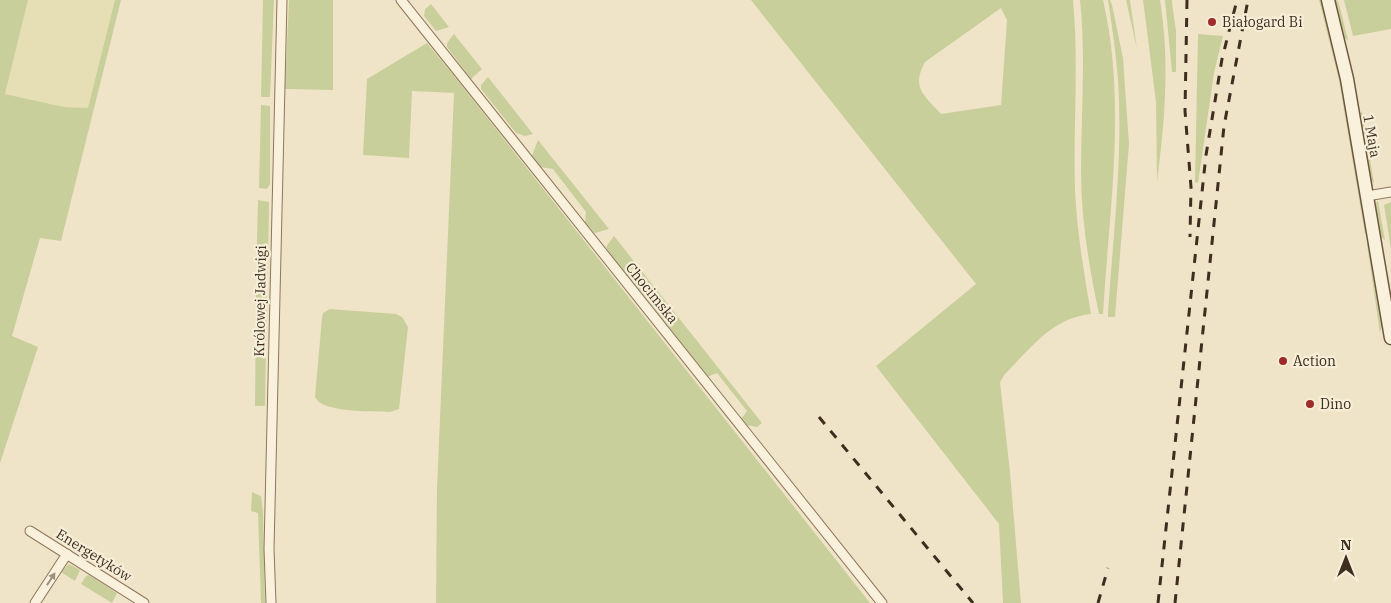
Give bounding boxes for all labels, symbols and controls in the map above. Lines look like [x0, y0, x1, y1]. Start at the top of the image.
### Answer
place label: Białogard Bi [1222, 13, 1303, 31]
marker: Białogard Bi [1206, 16, 1218, 28]
street label: 1 Maja [1359, 113, 1385, 159]
street label: Królowej Jadwigi [250, 245, 270, 357]
street label: Chocimska [622, 259, 682, 327]
place label: Action [1293, 352, 1336, 370]
marker: Action [1277, 355, 1289, 367]
place label: Dino [1320, 395, 1351, 413]
marker: Dino [1304, 398, 1316, 410]
street label: Energetyków [53, 525, 135, 585]
north arrow [1321, 533, 1371, 583]
text: N [1340, 536, 1352, 554]
one-way arrow [46, 572, 55, 585]

